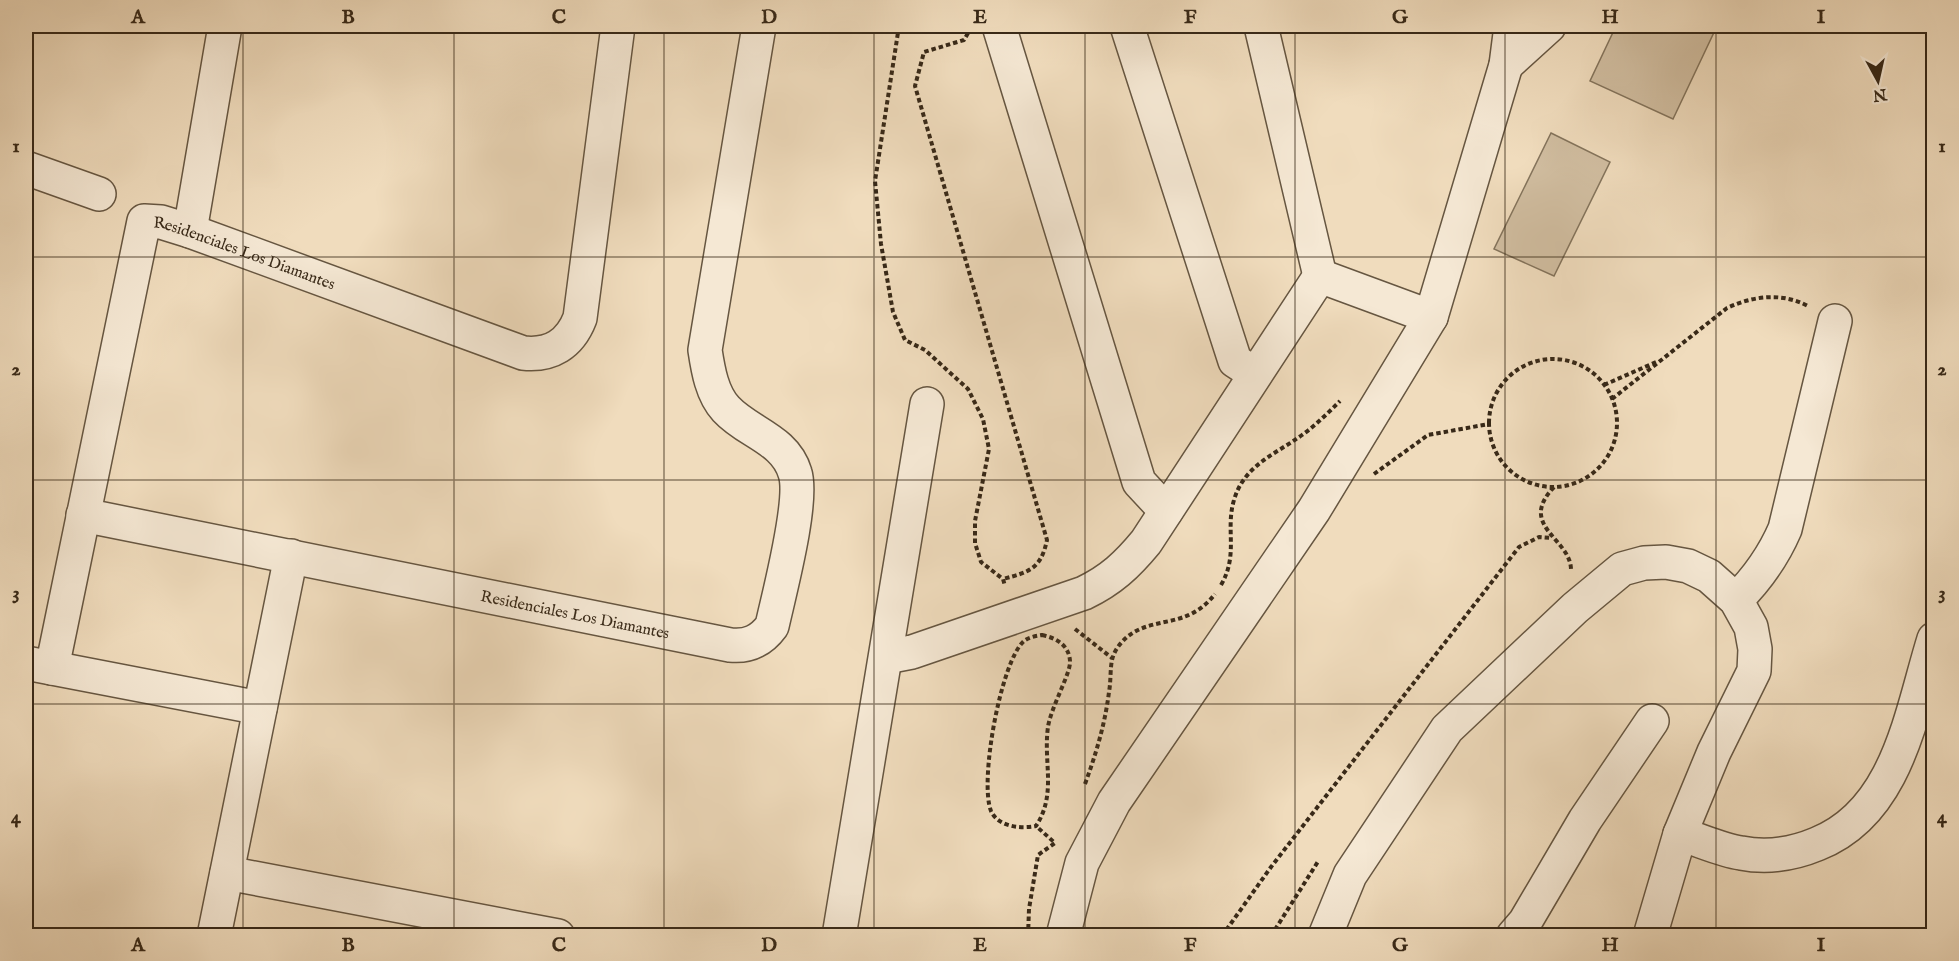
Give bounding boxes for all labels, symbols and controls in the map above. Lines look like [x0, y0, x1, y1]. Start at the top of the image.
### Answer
text: A [130, 5, 146, 30]
text: B [341, 5, 355, 30]
text: C [552, 5, 566, 30]
text: D [761, 5, 777, 30]
text: E [973, 5, 987, 30]
text: F [1184, 5, 1197, 30]
text: G [1392, 5, 1409, 30]
text: H [1601, 5, 1619, 30]
text: I [1817, 5, 1826, 30]
north arrow [1848, 51, 1908, 111]
text: N [1871, 83, 1889, 105]
text: 1 [12, 134, 20, 159]
text: 1 [1938, 134, 1946, 159]
street label: Residenciales Los Diamantes [153, 214, 338, 295]
text: 2 [11, 357, 21, 382]
text: 2 [1937, 357, 1947, 382]
text: 3 [12, 581, 20, 606]
text: 3 [1938, 581, 1946, 606]
street label: Residenciales Los Diamantes [479, 587, 671, 645]
text: 4 [11, 805, 22, 830]
text: 4 [1937, 805, 1948, 830]
text: A [130, 933, 146, 958]
text: B [341, 933, 355, 958]
text: C [552, 933, 566, 958]
text: D [761, 933, 777, 958]
text: E [973, 933, 987, 958]
text: F [1184, 933, 1197, 958]
text: G [1392, 933, 1409, 958]
text: H [1601, 933, 1619, 958]
text: I [1817, 933, 1826, 958]

